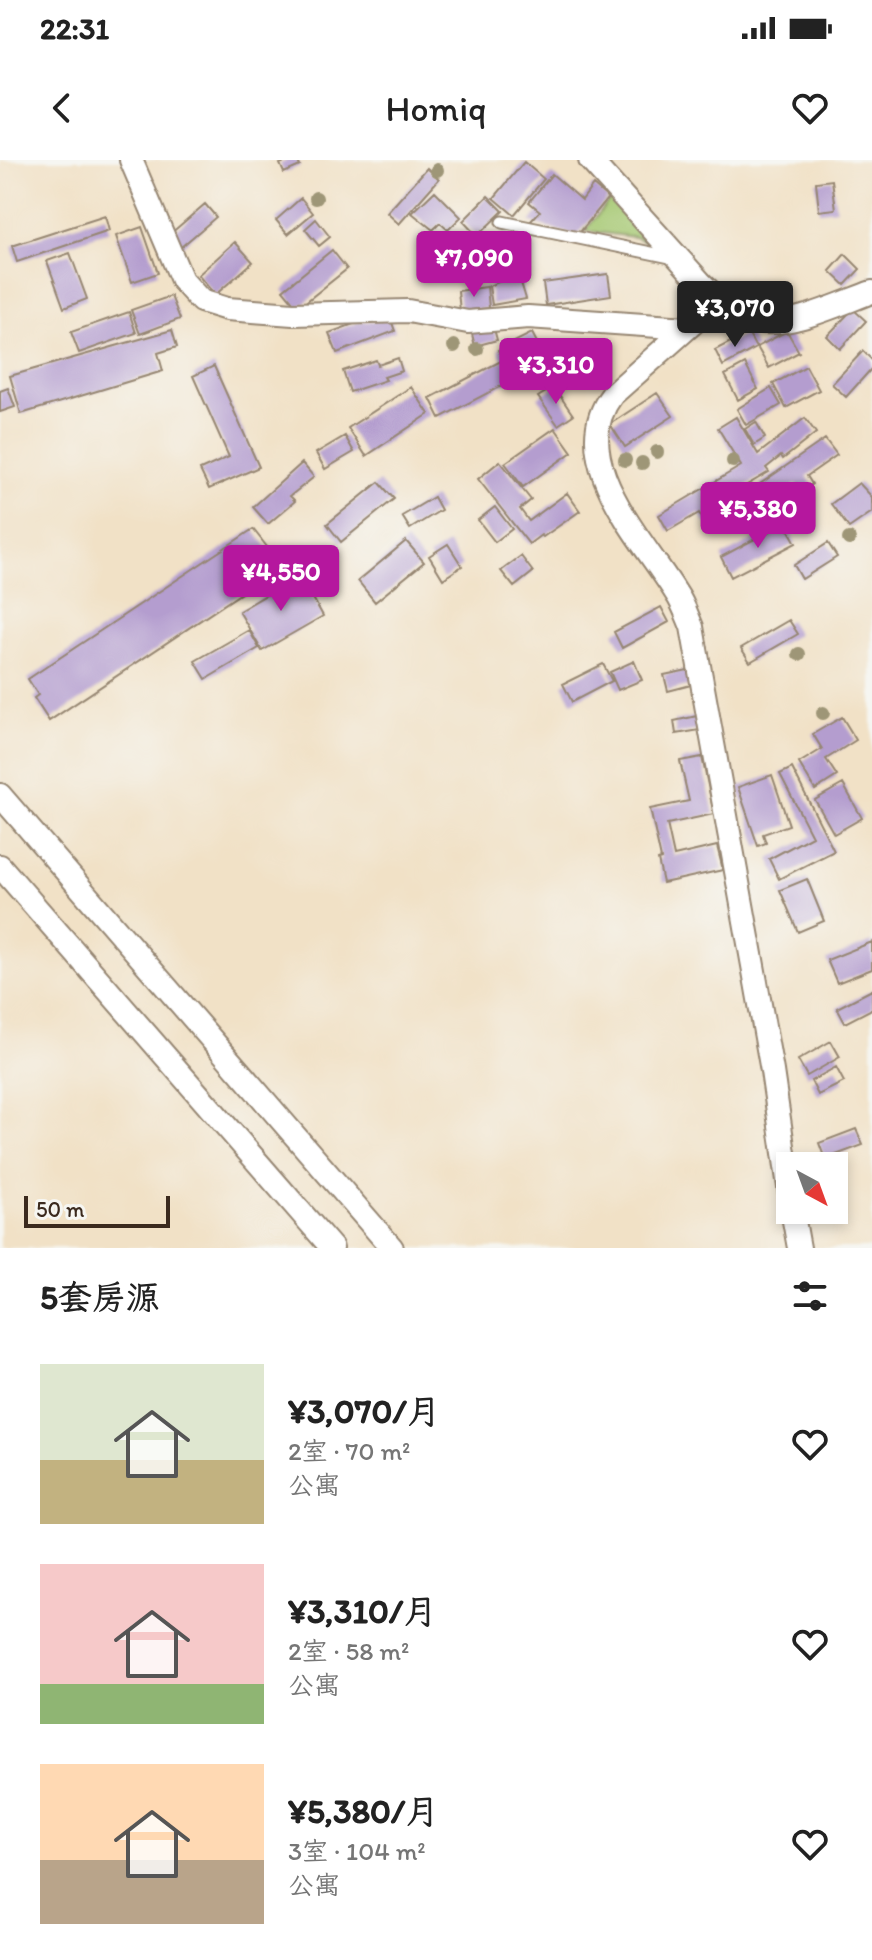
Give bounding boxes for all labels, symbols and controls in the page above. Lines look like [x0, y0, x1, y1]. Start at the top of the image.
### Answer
text: 22:31 [40, 10, 109, 47]
icon: back [40, 86, 84, 130]
icon: heart [788, 86, 832, 130]
text: Homiq [385, 87, 487, 130]
pin: ¥7,090 [409, 231, 539, 299]
text: ¥7,090 [434, 241, 514, 273]
pin: ¥3,070 [670, 281, 800, 349]
text: ¥3,070 [695, 291, 775, 323]
pin: ¥3,310 [491, 338, 621, 406]
text: ¥3,310 [517, 348, 595, 380]
pin: ¥5,380 [693, 482, 823, 550]
text: ¥5,380 [719, 492, 797, 524]
pin: ¥4,550 [216, 545, 346, 613]
text: ¥4,550 [241, 555, 321, 587]
north arrow [776, 1152, 848, 1224]
map controls [776, 1152, 848, 1224]
scale bar [24, 1192, 170, 1228]
text: 50 m [36, 1196, 85, 1223]
icon: filters [788, 1274, 832, 1318]
text: 5套房源 [40, 1277, 160, 1318]
text: ¥3,070/月 [288, 1391, 441, 1432]
icon: home [104, 1396, 200, 1492]
icon: heart [788, 1422, 832, 1466]
text: 2室 · 70 m² [288, 1435, 410, 1467]
text: 公寓 [288, 1469, 340, 1501]
text: ¥3,310/月 [288, 1591, 437, 1632]
icon: home [104, 1596, 200, 1692]
icon: heart [788, 1622, 832, 1666]
text: 2室 · 58 m² [288, 1635, 409, 1667]
text: 公寓 [288, 1669, 340, 1701]
text: ¥5,380/月 [288, 1791, 439, 1832]
icon: home [104, 1796, 200, 1892]
icon: heart [788, 1822, 832, 1866]
text: 3室 · 104 m² [288, 1835, 426, 1867]
text: 公寓 [288, 1869, 340, 1901]

